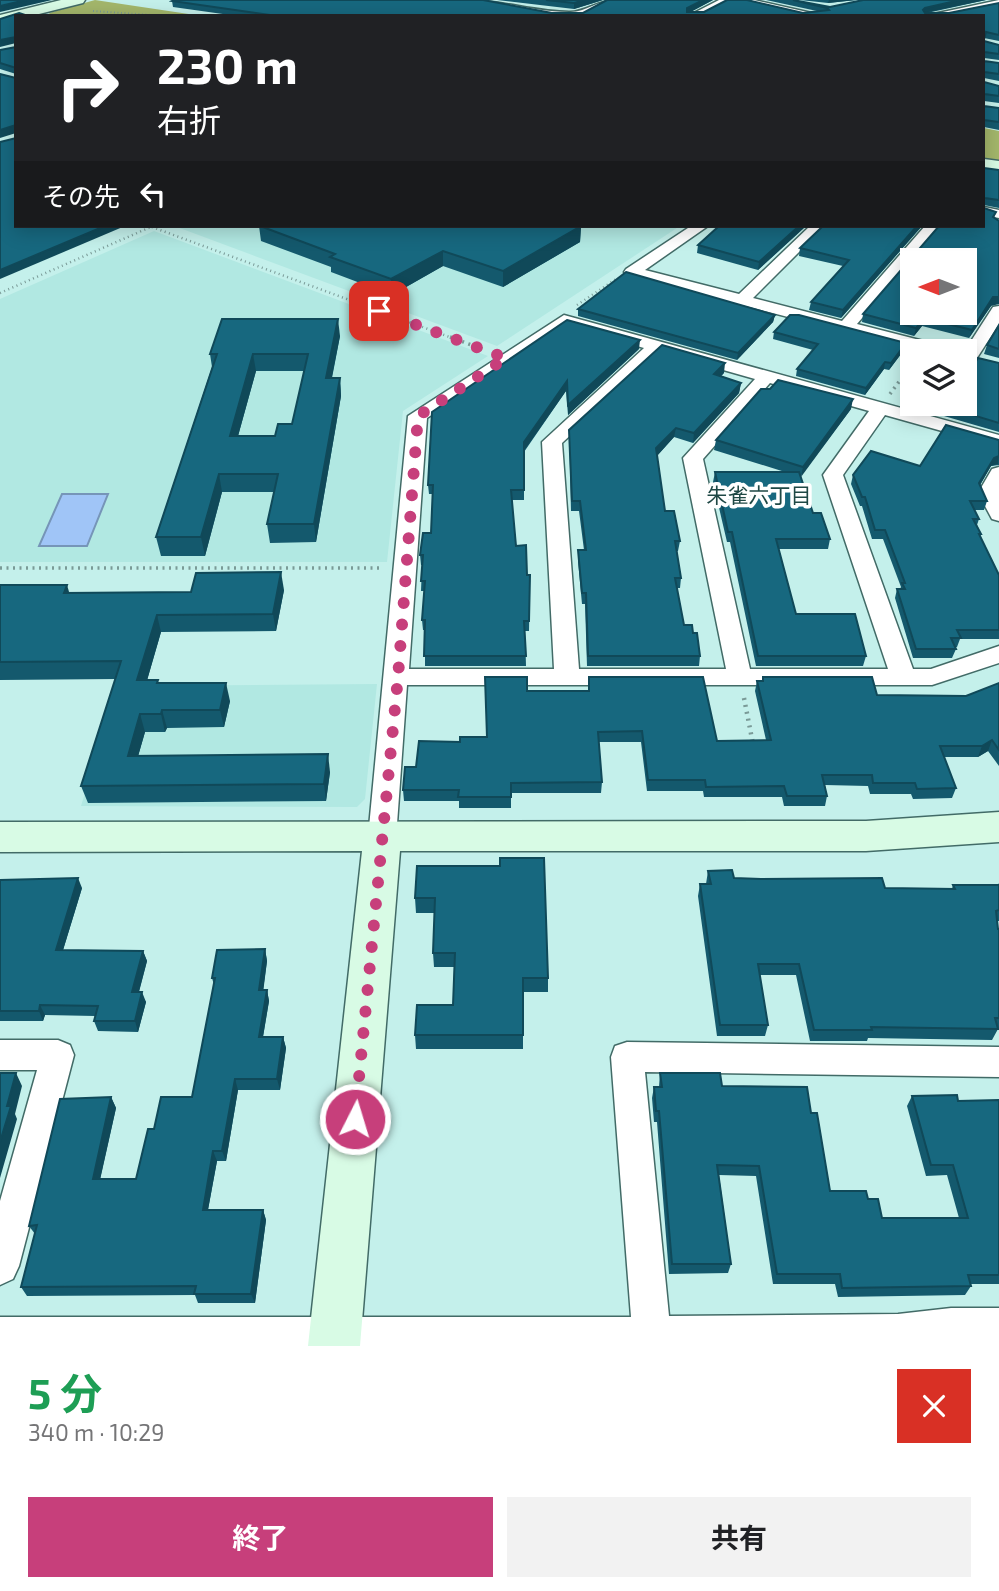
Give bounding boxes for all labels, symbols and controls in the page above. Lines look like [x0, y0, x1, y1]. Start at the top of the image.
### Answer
text: 230 m [157, 35, 298, 94]
icon: right [42, 42, 133, 133]
text: 右折 [157, 100, 221, 138]
icon: left [134, 175, 172, 213]
text: その先 [42, 180, 120, 211]
north arrow [900, 248, 976, 326]
map controls [900, 248, 977, 416]
pin [349, 281, 409, 341]
icon: arrive [360, 292, 398, 330]
button: layers [900, 339, 977, 416]
district label: 朱雀六丁目 [707, 482, 812, 507]
position arrow [318, 1082, 392, 1156]
text: 5 分 [28, 1367, 102, 1417]
button: close [897, 1369, 971, 1443]
text: 340 m · 10:29 [28, 1418, 164, 1446]
button: 終了 [28, 1497, 493, 1577]
button: 共有 [507, 1497, 971, 1577]

